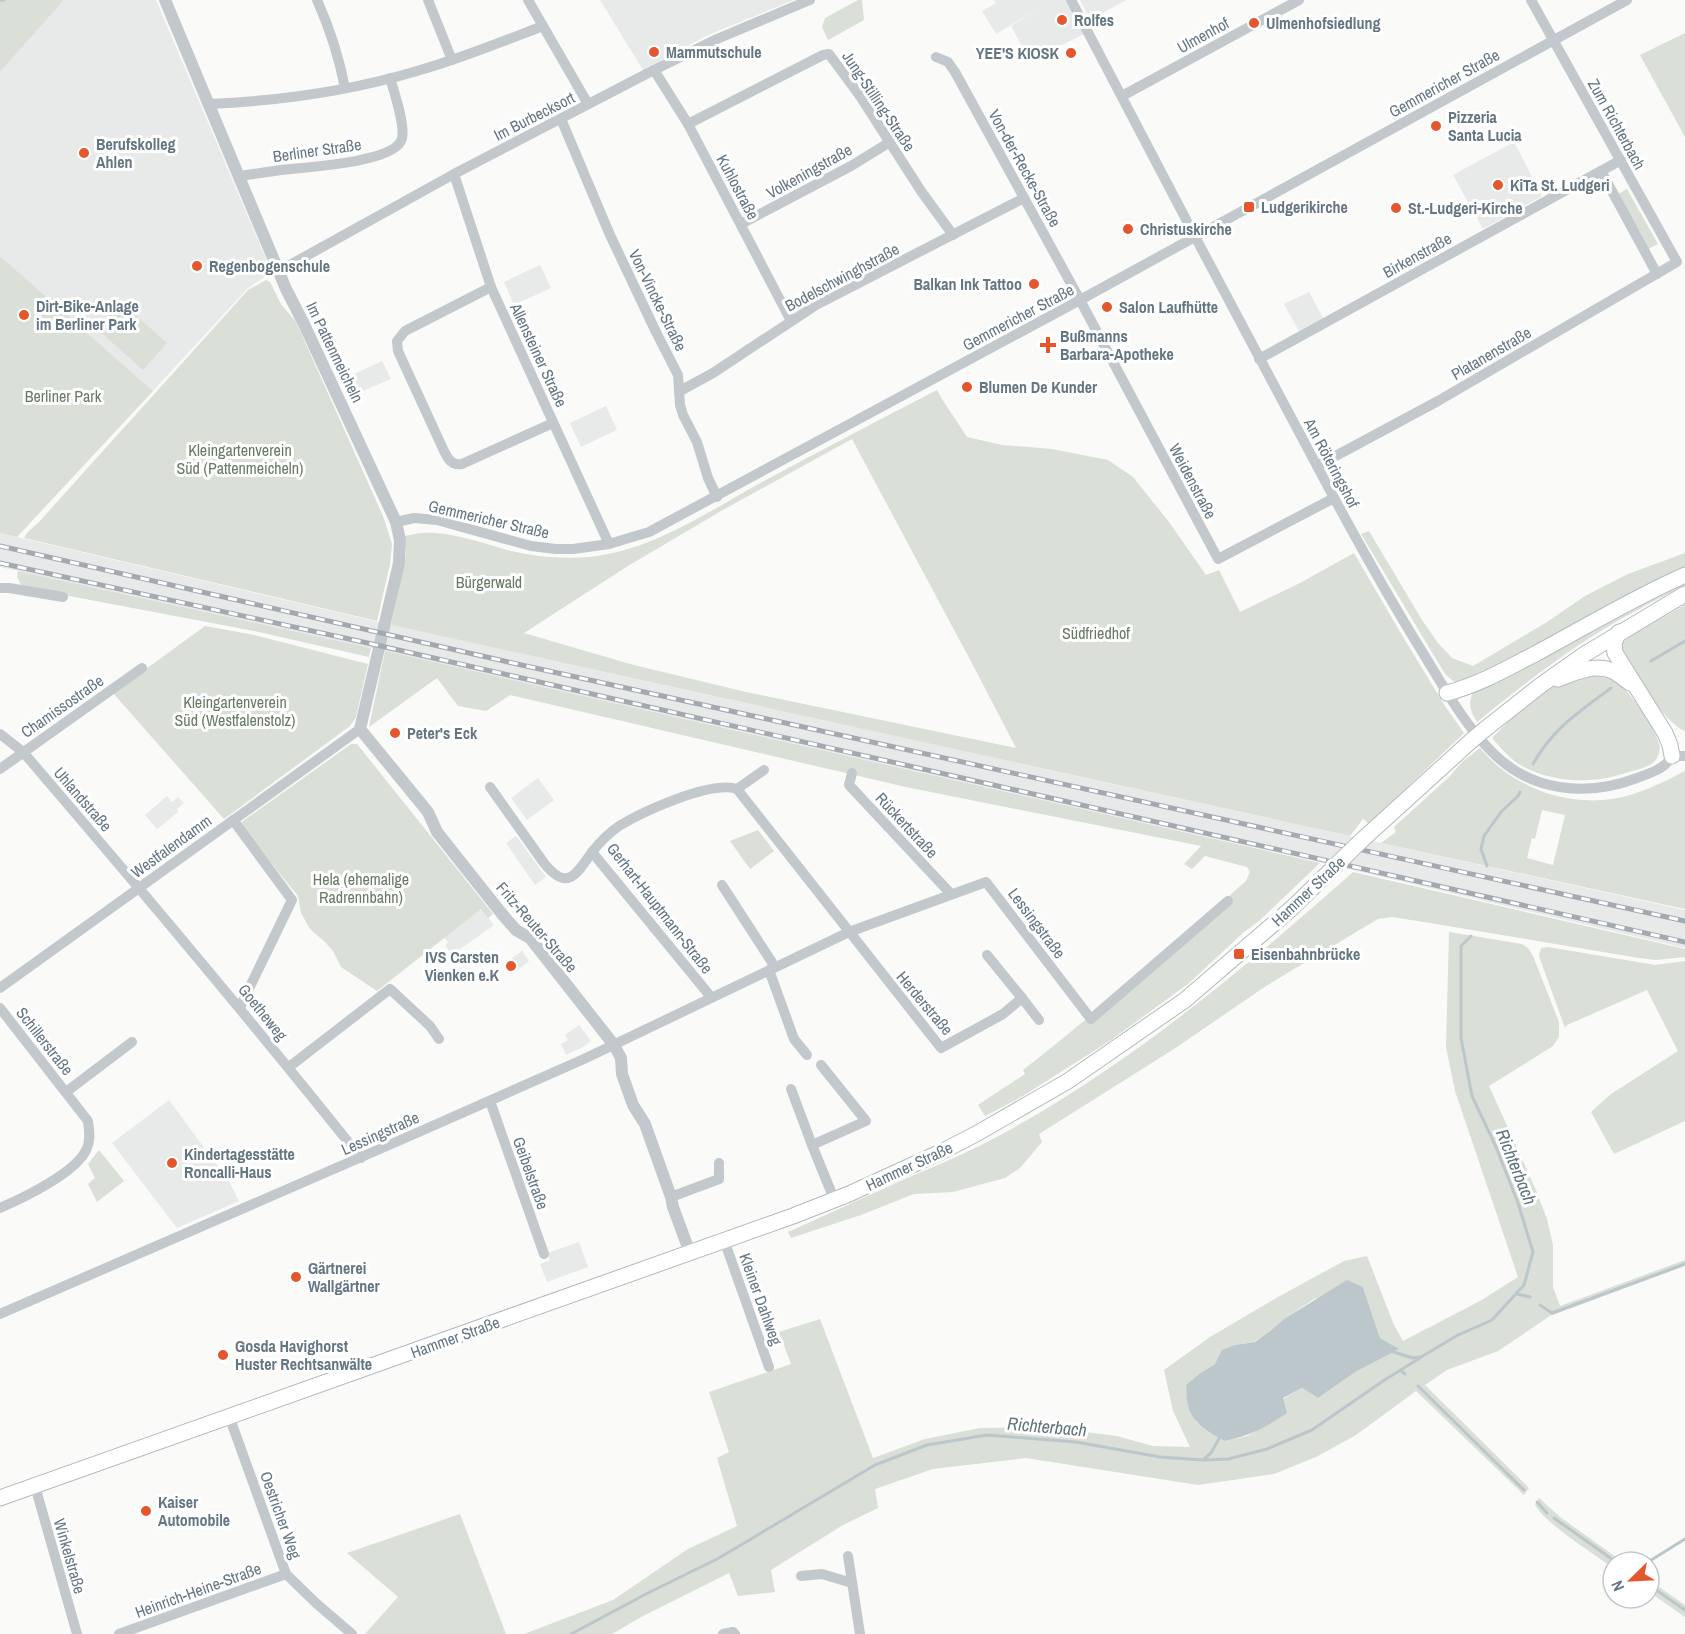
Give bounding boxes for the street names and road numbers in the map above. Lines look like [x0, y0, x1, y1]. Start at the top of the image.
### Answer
street label: Ulmenhof [1173, 12, 1233, 58]
street label: Gemmericher Straße [1385, 44, 1503, 122]
street label: Jung-Stilling-Straße [837, 46, 921, 156]
street label: Zum Richterbach [1583, 75, 1651, 173]
street label: Im Burbecksort [490, 86, 579, 146]
street label: Von-der-Recke-Straße [984, 105, 1066, 231]
street label: Berliner Straße [271, 133, 363, 167]
street label: Volkeningstraße [762, 138, 856, 204]
street label: Kuhlostraße [712, 151, 764, 223]
street label: Birkenstraße [1379, 227, 1455, 283]
street label: Bodelschwinghstraße [781, 238, 903, 316]
street label: Von-Vincke-Straße [624, 245, 692, 355]
street label: Gemmericher Straße [958, 278, 1078, 356]
street label: Im Pattenmeicheln [301, 298, 369, 406]
street label: Allensteiner Straße [505, 299, 573, 411]
street label: Platanenstraße [1447, 321, 1535, 385]
street label: Am Röteringshof [1299, 413, 1365, 512]
street label: Weidenstraße [1164, 440, 1222, 522]
street label: Gemmericher Straße [426, 494, 552, 544]
street label: Chamissostraße [16, 669, 108, 743]
street label: Uhlandstraße [49, 762, 117, 836]
street label: Rückertstraße [871, 787, 943, 863]
street label: Westfalendamm [126, 809, 216, 883]
street label: Gerhart-Hauptmann-Straße [602, 838, 718, 978]
street label: Hammer Straße [1266, 851, 1350, 931]
street label: Fritz-Reuter-Straße [491, 877, 583, 977]
street label: Lessingstraße [1003, 883, 1071, 963]
street label: Herderstraße [892, 966, 958, 1040]
street label: Goetheweg [233, 979, 293, 1046]
street label: Schillerstraße [11, 1002, 79, 1080]
street label: Lessingstraße [338, 1106, 422, 1160]
street label: Geibelstraße [508, 1134, 554, 1212]
street label: Hammer Straße [862, 1136, 956, 1196]
street label: Kleiner Dahlweg [734, 1250, 788, 1349]
street label: Hammer Straße [407, 1311, 503, 1363]
street label: Oestricher Weg [255, 1468, 307, 1562]
street label: Winkelstraße [49, 1516, 91, 1596]
street label: Heinrich-Heine-Straße [132, 1557, 264, 1623]

